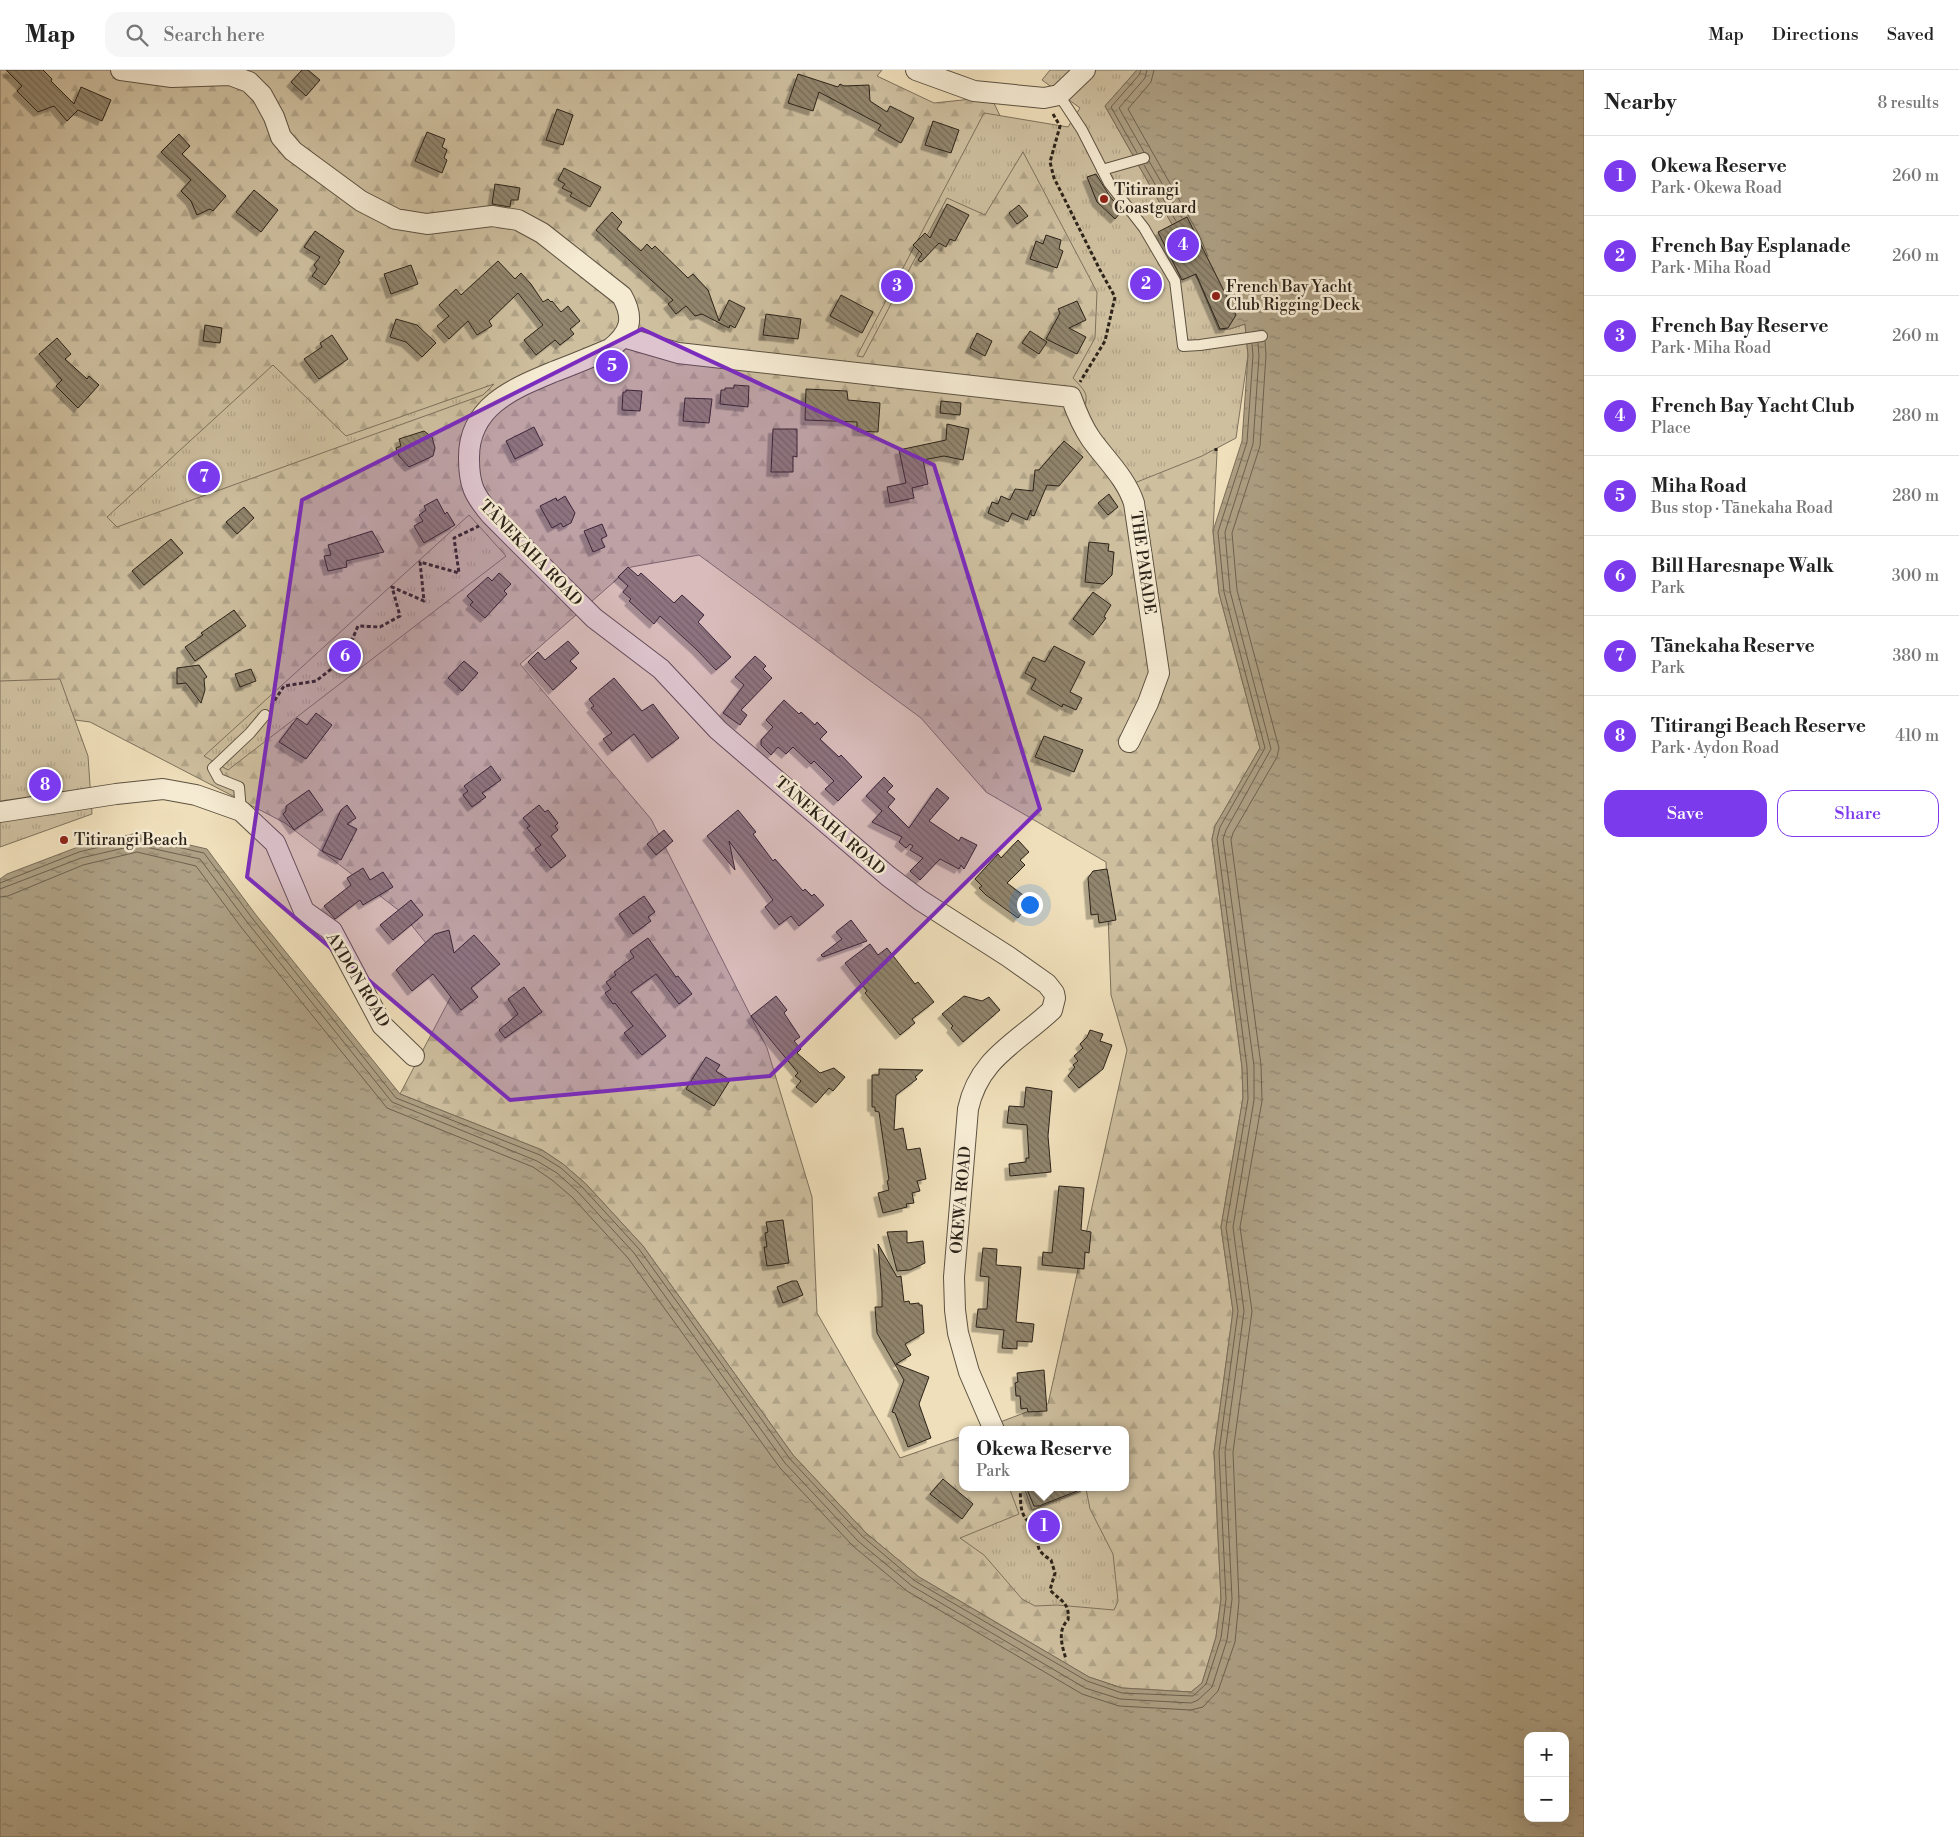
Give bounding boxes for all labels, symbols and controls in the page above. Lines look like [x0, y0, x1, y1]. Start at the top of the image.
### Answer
search box [105, 12, 455, 57]
text: Map [25, 20, 75, 50]
icon: search [123, 21, 151, 49]
text: Search here [163, 23, 265, 47]
text: Map [1708, 23, 1744, 46]
text: Directions [1772, 23, 1859, 46]
text: Saved [1887, 23, 1934, 46]
text: Nearby [1604, 90, 1677, 116]
text: 8 results [1877, 93, 1939, 113]
text: Okewa Reserve [1651, 154, 1787, 178]
text: 1 [1616, 166, 1624, 186]
text: 260 m [1892, 166, 1939, 186]
text: Park · Okewa Road [1651, 178, 1782, 198]
place label: Titirangi Coastguard [1114, 180, 1196, 218]
marker: Titirangi Coastguard [1098, 193, 1110, 205]
pin: 4 [1167, 226, 1199, 264]
text: French Bay Esplanade [1651, 234, 1851, 258]
text: 2 [1615, 246, 1625, 266]
text: 260 m [1892, 246, 1939, 266]
text: Park · Miha Road [1651, 258, 1771, 278]
pin: 2 [1130, 265, 1162, 303]
pin: 3 [881, 267, 913, 305]
place label: French Bay Yacht Club Rigging Deck [1226, 277, 1361, 315]
marker: French Bay Yacht Club Rigging Deck [1210, 290, 1222, 302]
text: French Bay Reserve [1651, 314, 1829, 338]
text: 3 [1615, 326, 1625, 346]
text: 260 m [1892, 326, 1939, 346]
text: Park · Miha Road [1651, 338, 1771, 358]
pin: 5 [596, 347, 628, 385]
text: French Bay Yacht Club [1651, 394, 1855, 418]
text: 4 [1615, 406, 1625, 426]
text: 280 m [1892, 406, 1939, 426]
text: Place [1651, 418, 1691, 438]
pin: 7 [188, 458, 220, 496]
text: Miha Road [1651, 474, 1747, 498]
text: 5 [1615, 486, 1625, 506]
text: 280 m [1892, 486, 1939, 506]
street label: TĀNEKAHA ROAD [475, 495, 588, 610]
text: Bus stop · Tānekaha Road [1651, 498, 1833, 518]
street label: THE PARADE [1126, 510, 1160, 616]
text: Bill Haresnape Walk [1651, 554, 1834, 578]
text: 6 [1615, 566, 1625, 586]
text: 300 m [1892, 566, 1939, 586]
text: Park [1651, 578, 1684, 598]
text: Tānekaha Reserve [1651, 634, 1815, 658]
pin: 6 [329, 637, 361, 675]
text: 7 [1615, 646, 1625, 666]
text: 380 m [1892, 646, 1939, 666]
text: Park [1651, 658, 1684, 678]
text: Titirangi Beach Reserve [1651, 714, 1866, 738]
text: 8 [1615, 726, 1625, 746]
text: 410 m [1895, 726, 1939, 746]
text: Park · Aydon Road [1651, 738, 1779, 758]
pin: 8 [29, 766, 61, 804]
street label: TĀNEKAHA ROAD [771, 772, 890, 879]
button: Save [1604, 790, 1767, 837]
button: Share [1777, 790, 1939, 837]
place label: Titirangi Beach [74, 830, 188, 850]
marker: Titirangi Beach [58, 834, 70, 846]
your location [1017, 892, 1043, 918]
street label: AYDON ROAD [321, 928, 394, 1031]
street label: OKEWA ROAD [946, 1145, 976, 1255]
popup [959, 1426, 1129, 1491]
text: Okewa Reserve [976, 1437, 1112, 1461]
text: Park [976, 1461, 1009, 1481]
pin: 1 [1028, 1507, 1060, 1545]
map controls [1524, 1732, 1569, 1822]
button: + [1524, 1732, 1569, 1777]
button: − [1524, 1777, 1569, 1822]

